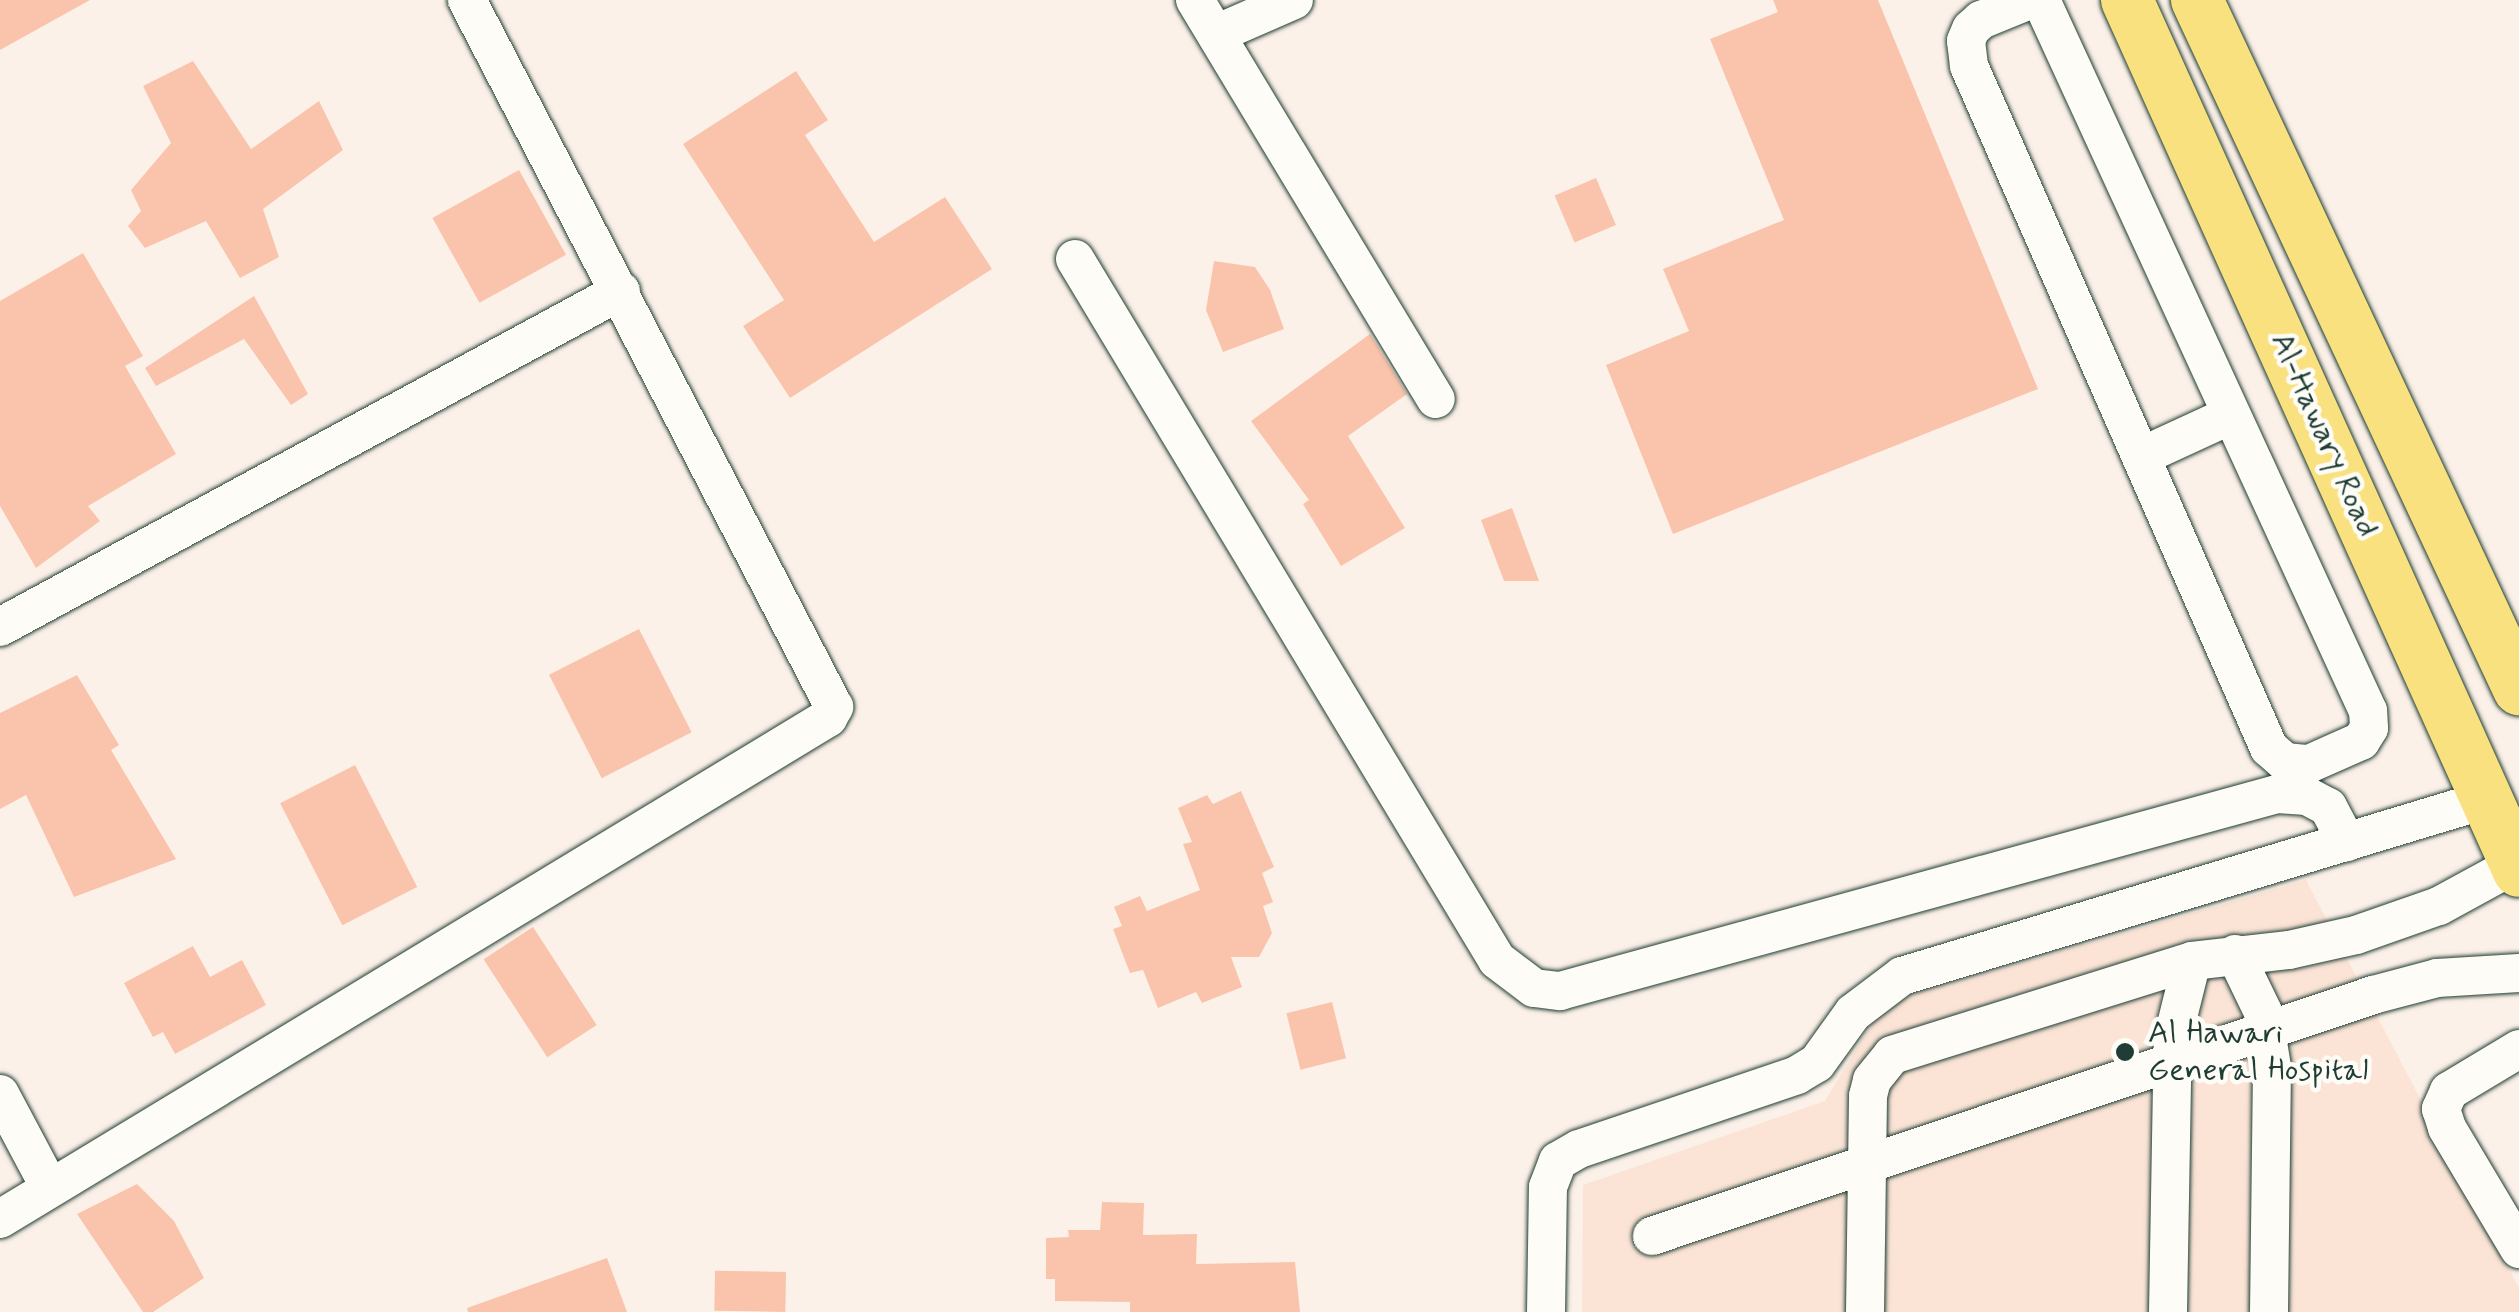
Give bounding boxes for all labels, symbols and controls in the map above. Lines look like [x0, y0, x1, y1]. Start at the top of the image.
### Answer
street label: Al-Hawary Road [2262, 327, 2386, 543]
place label: Al Hawari General Hospital [2148, 1015, 2381, 1090]
marker: Al Hawari General Hospital [2112, 1039, 2138, 1065]

